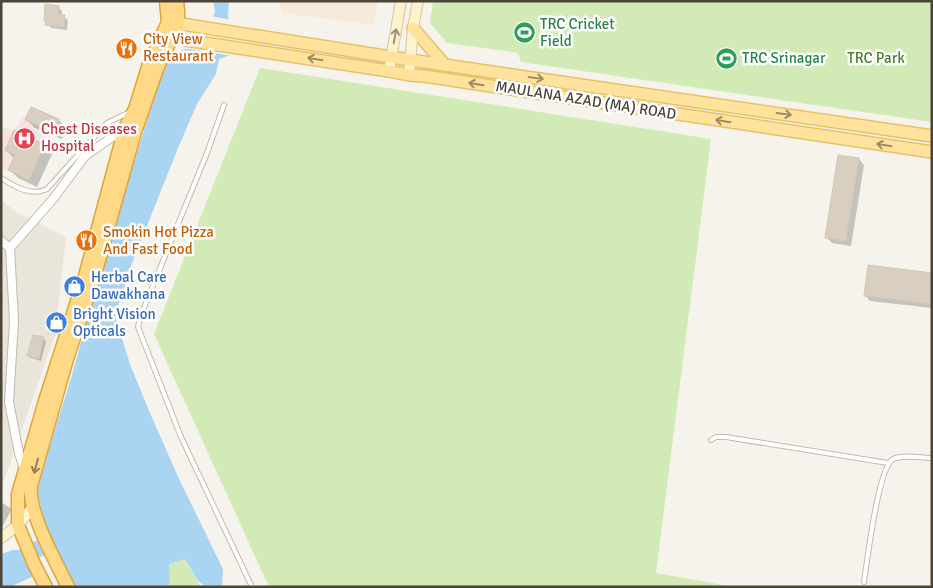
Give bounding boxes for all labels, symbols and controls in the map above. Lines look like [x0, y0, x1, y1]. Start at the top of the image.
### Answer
place label: TRC Cricket Field [540, 15, 615, 50]
sports icon: TRC Cricket Field [512, 21, 536, 45]
one-way arrow [390, 28, 400, 44]
place label: City View Restaurant [143, 30, 213, 65]
restaurant icon: City View Restaurant [115, 36, 139, 60]
sports icon: TRC Srinagar [714, 46, 738, 70]
place label: TRC Srinagar [742, 49, 826, 67]
park label: TRC Park [847, 49, 905, 67]
one-way arrow [307, 54, 323, 64]
one-way arrow [528, 73, 544, 83]
street label: MAULANA AZAD (MA) ROAD [494, 77, 678, 123]
one-way arrow [468, 78, 484, 88]
one-way arrow [775, 109, 791, 119]
one-way arrow [715, 115, 731, 125]
place label: Chest Diseases Hospital [41, 120, 137, 155]
hospital icon: Chest Diseases Hospital [13, 126, 37, 150]
one-way arrow [876, 139, 892, 149]
place label: Smokin Hot Pizza And Fast Food [103, 223, 214, 258]
restaurant icon: Smokin Hot Pizza And Fast Food [75, 229, 99, 253]
place label: Herbal Care Dawakhana [91, 268, 167, 303]
shop icon: Herbal Care Dawakhana [63, 274, 87, 298]
place label: Bright Vision Opticals [73, 305, 156, 340]
shop icon: Bright Vision Opticals [45, 311, 69, 335]
one-way arrow [31, 457, 41, 473]

